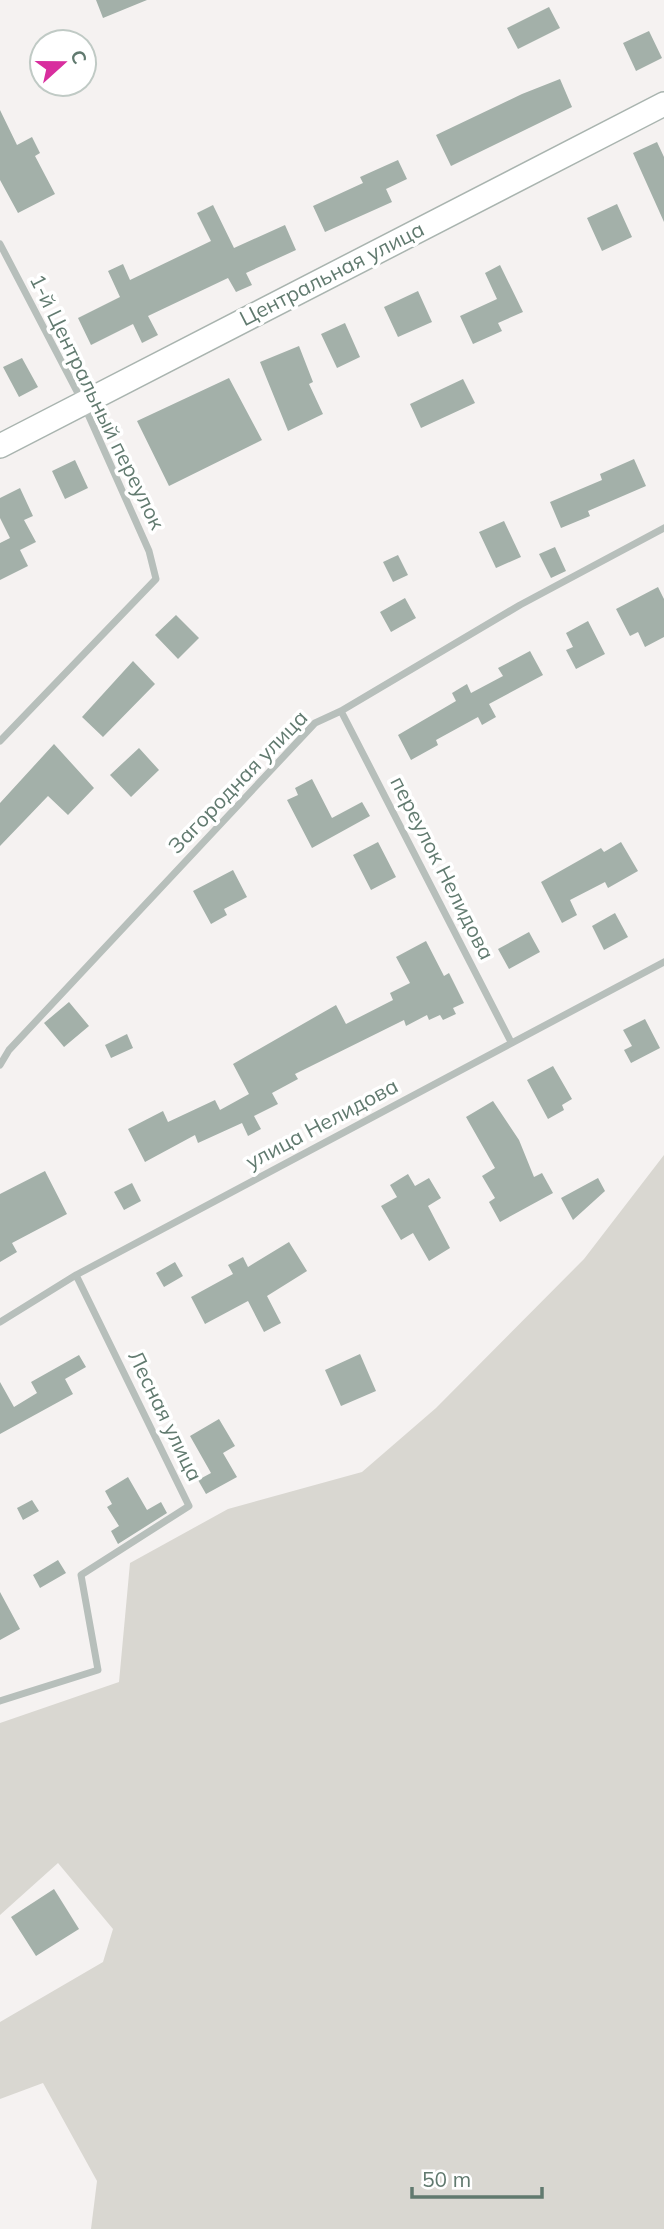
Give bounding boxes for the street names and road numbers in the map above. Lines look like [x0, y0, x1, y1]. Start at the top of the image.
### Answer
street label: Центральная улица [235, 215, 428, 331]
street label: 1-й Центральный переулок [25, 270, 171, 534]
street label: Загородная улица [162, 704, 312, 858]
street label: переулок Нелидова [385, 771, 500, 964]
street label: улица Нелидова [241, 1072, 402, 1174]
street label: Лесная улица [123, 1346, 209, 1485]

